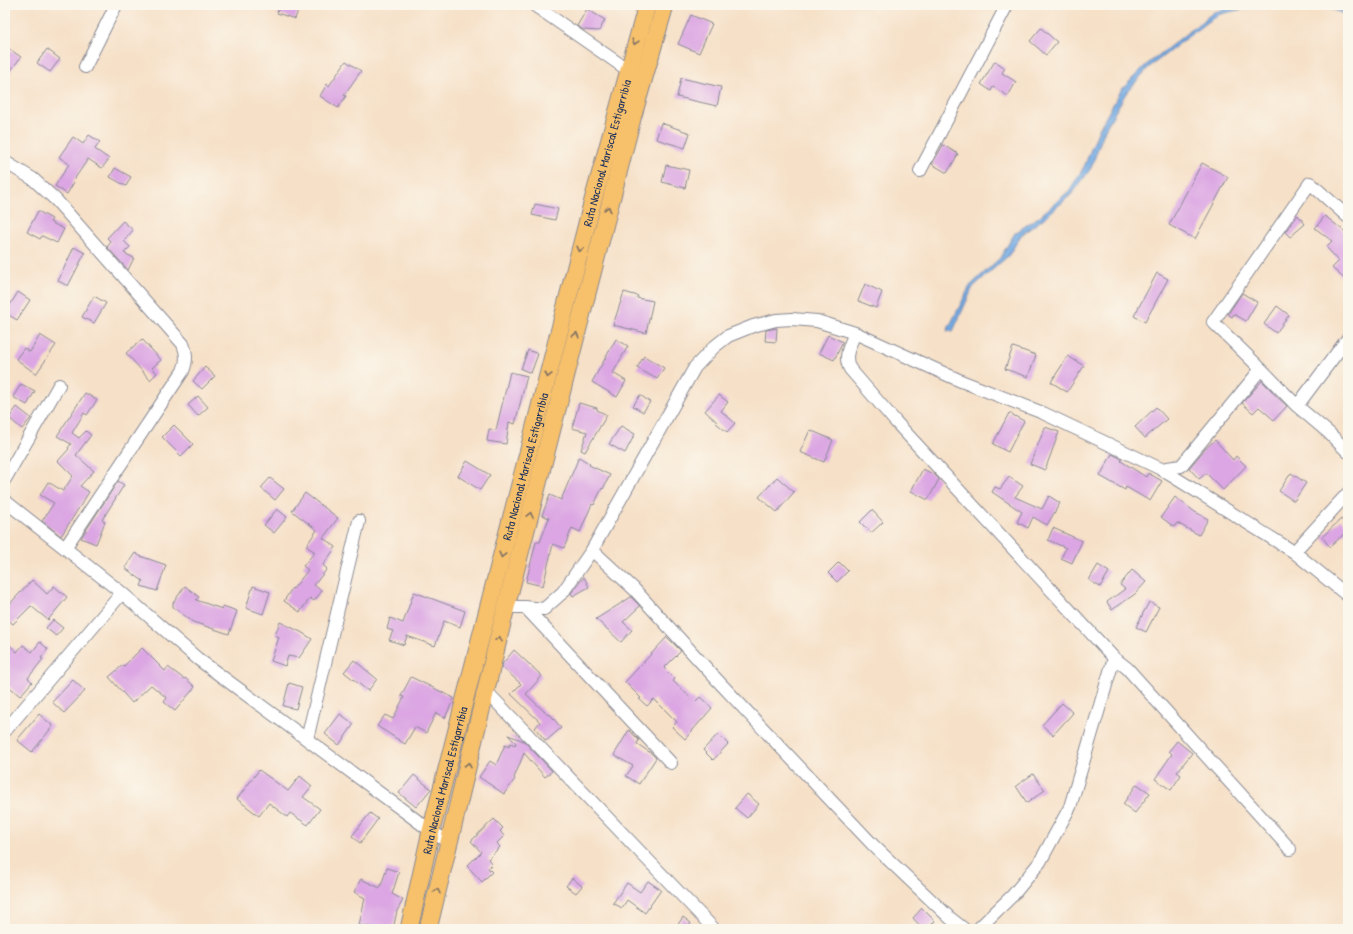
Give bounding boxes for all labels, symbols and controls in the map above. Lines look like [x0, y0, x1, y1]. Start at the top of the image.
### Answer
one-way arrow [632, 39, 640, 46]
street label: Ruta Nacional Mariscal Estigarribia [578, 77, 635, 228]
one-way arrow [604, 206, 612, 212]
one-way arrow [577, 246, 585, 252]
one-way arrow [571, 332, 580, 339]
one-way arrow [544, 371, 553, 378]
street label: Ruta Nacional Mariscal Estigarribia [498, 390, 552, 542]
one-way arrow [525, 512, 534, 519]
one-way arrow [498, 552, 506, 558]
one-way arrow [494, 635, 502, 642]
street label: Ruta Nacional Mariscal Estigarribia [418, 704, 471, 856]
one-way arrow [463, 762, 471, 768]
one-way arrow [432, 888, 440, 894]

